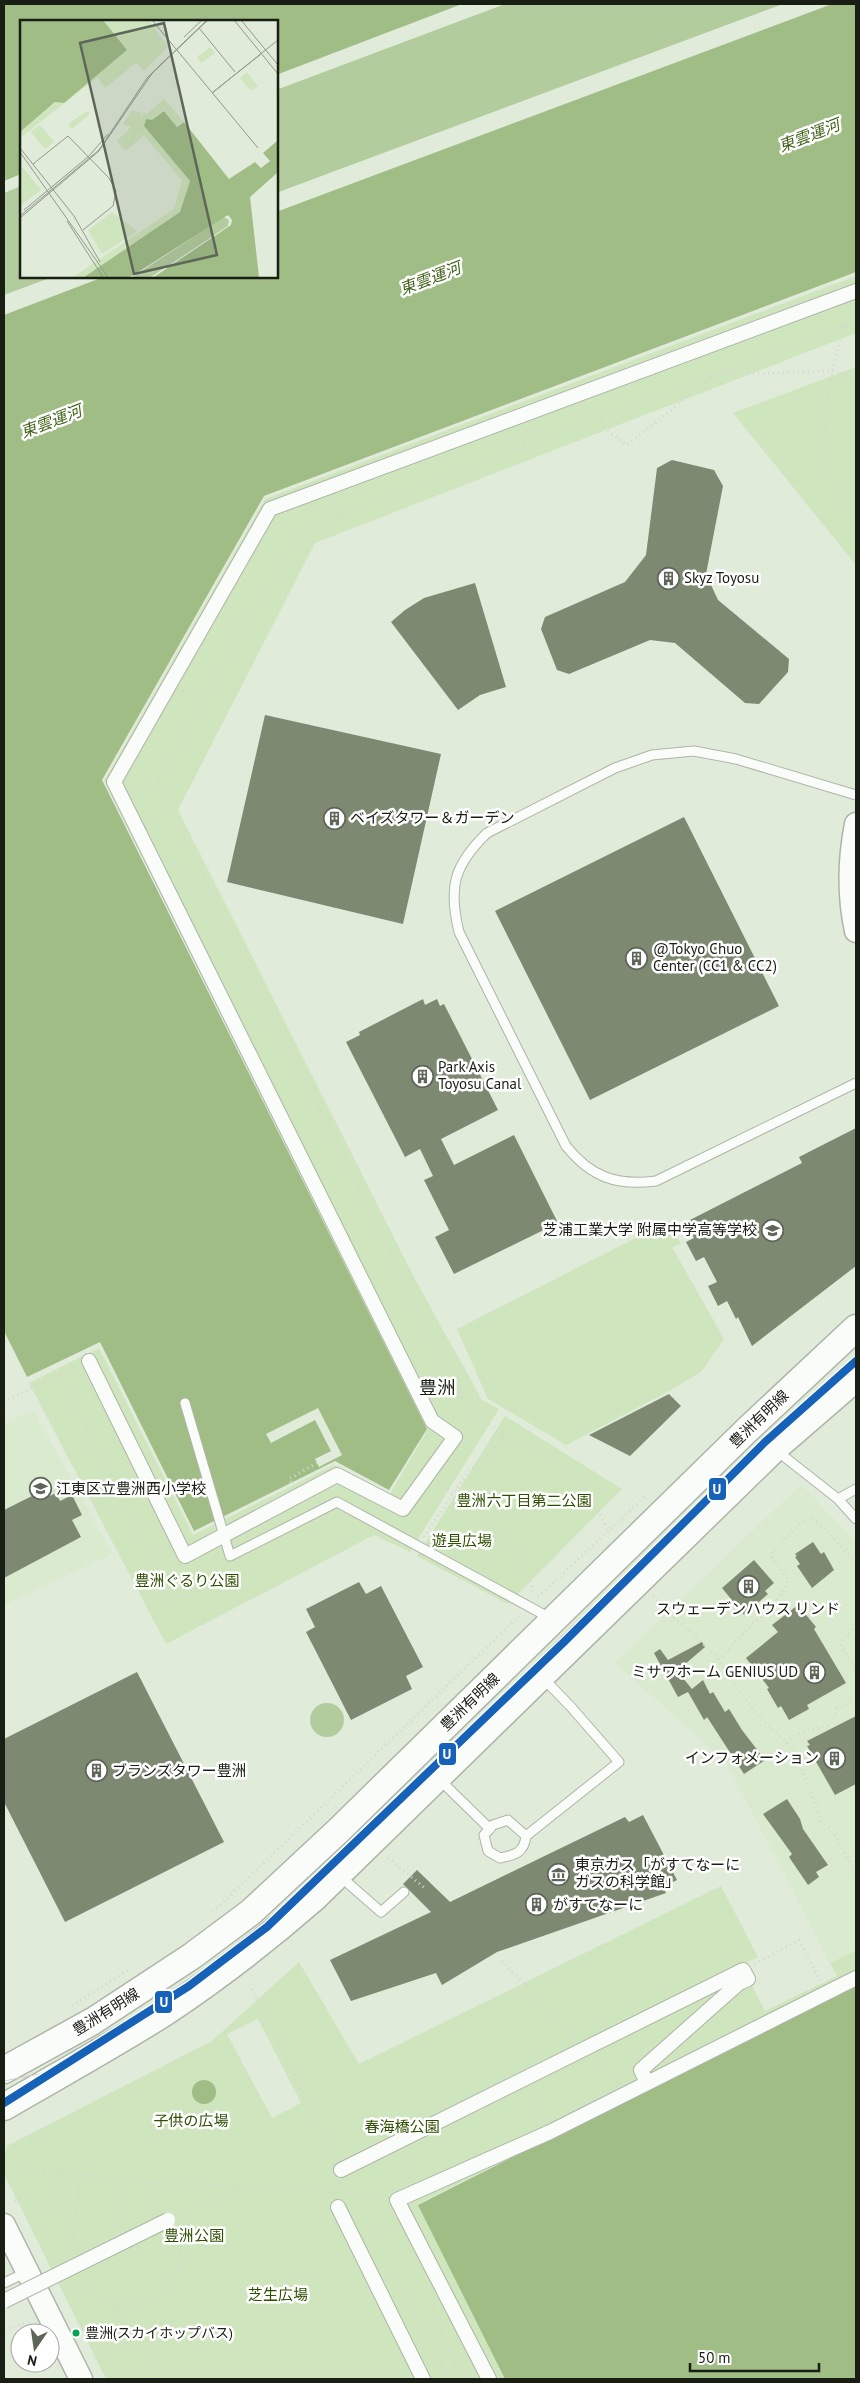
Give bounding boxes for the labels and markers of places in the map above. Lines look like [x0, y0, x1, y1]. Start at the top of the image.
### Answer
building icon: Skyz Toyosu [656, 566, 680, 590]
place label: Skyz Toyosu [684, 568, 759, 587]
building icon: ベイズタワー＆ガーデン [322, 806, 346, 830]
place label: ベイズタワー＆ガーデン [350, 808, 515, 827]
place label: @Tokyo Chuo Center (CC1 & CC2) [653, 939, 777, 975]
building icon: @Tokyo Chuo Center (CC1 & CC2) [625, 946, 649, 970]
place label: Park Axis Toyosu Canal [438, 1057, 522, 1093]
building icon: Park Axis Toyosu Canal [410, 1064, 434, 1088]
school or university icon: 芝浦工業大学 附属中学高等学校 [761, 1218, 785, 1242]
place label: 芝浦工業大学 附属中学高等学校 [543, 1220, 757, 1239]
school or university icon: 江東区立豊洲西小学校 [28, 1477, 52, 1501]
place label: 江東区立豊洲西小学校 [56, 1479, 206, 1498]
building icon: スウェーデンハウス リンド [736, 1574, 760, 1598]
place label: スウェーデンハウス リンド [656, 1599, 840, 1618]
building icon: ミサワホーム GENIUS UD [802, 1660, 826, 1684]
place label: ミサワホーム GENIUS UD [631, 1662, 798, 1681]
building icon: インフォメーション [823, 1746, 847, 1770]
place label: インフォメーション [685, 1748, 819, 1767]
building icon: ブランズタワー豊洲 [84, 1759, 108, 1783]
place label: ブランズタワー豊洲 [112, 1761, 247, 1780]
place label: 東京ガス「がすてなーに ガスの科学館」 [575, 1855, 740, 1891]
museum icon: 東京ガス「がすてなーに ガスの科学館」 [547, 1862, 571, 1886]
building icon: がすてなーに [525, 1893, 549, 1917]
place label: がすてなーに [553, 1895, 643, 1914]
place label: 豊洲(スカイホップバス) [85, 2324, 233, 2342]
marker: 豊洲(スカイホップバス) [71, 2328, 81, 2338]

